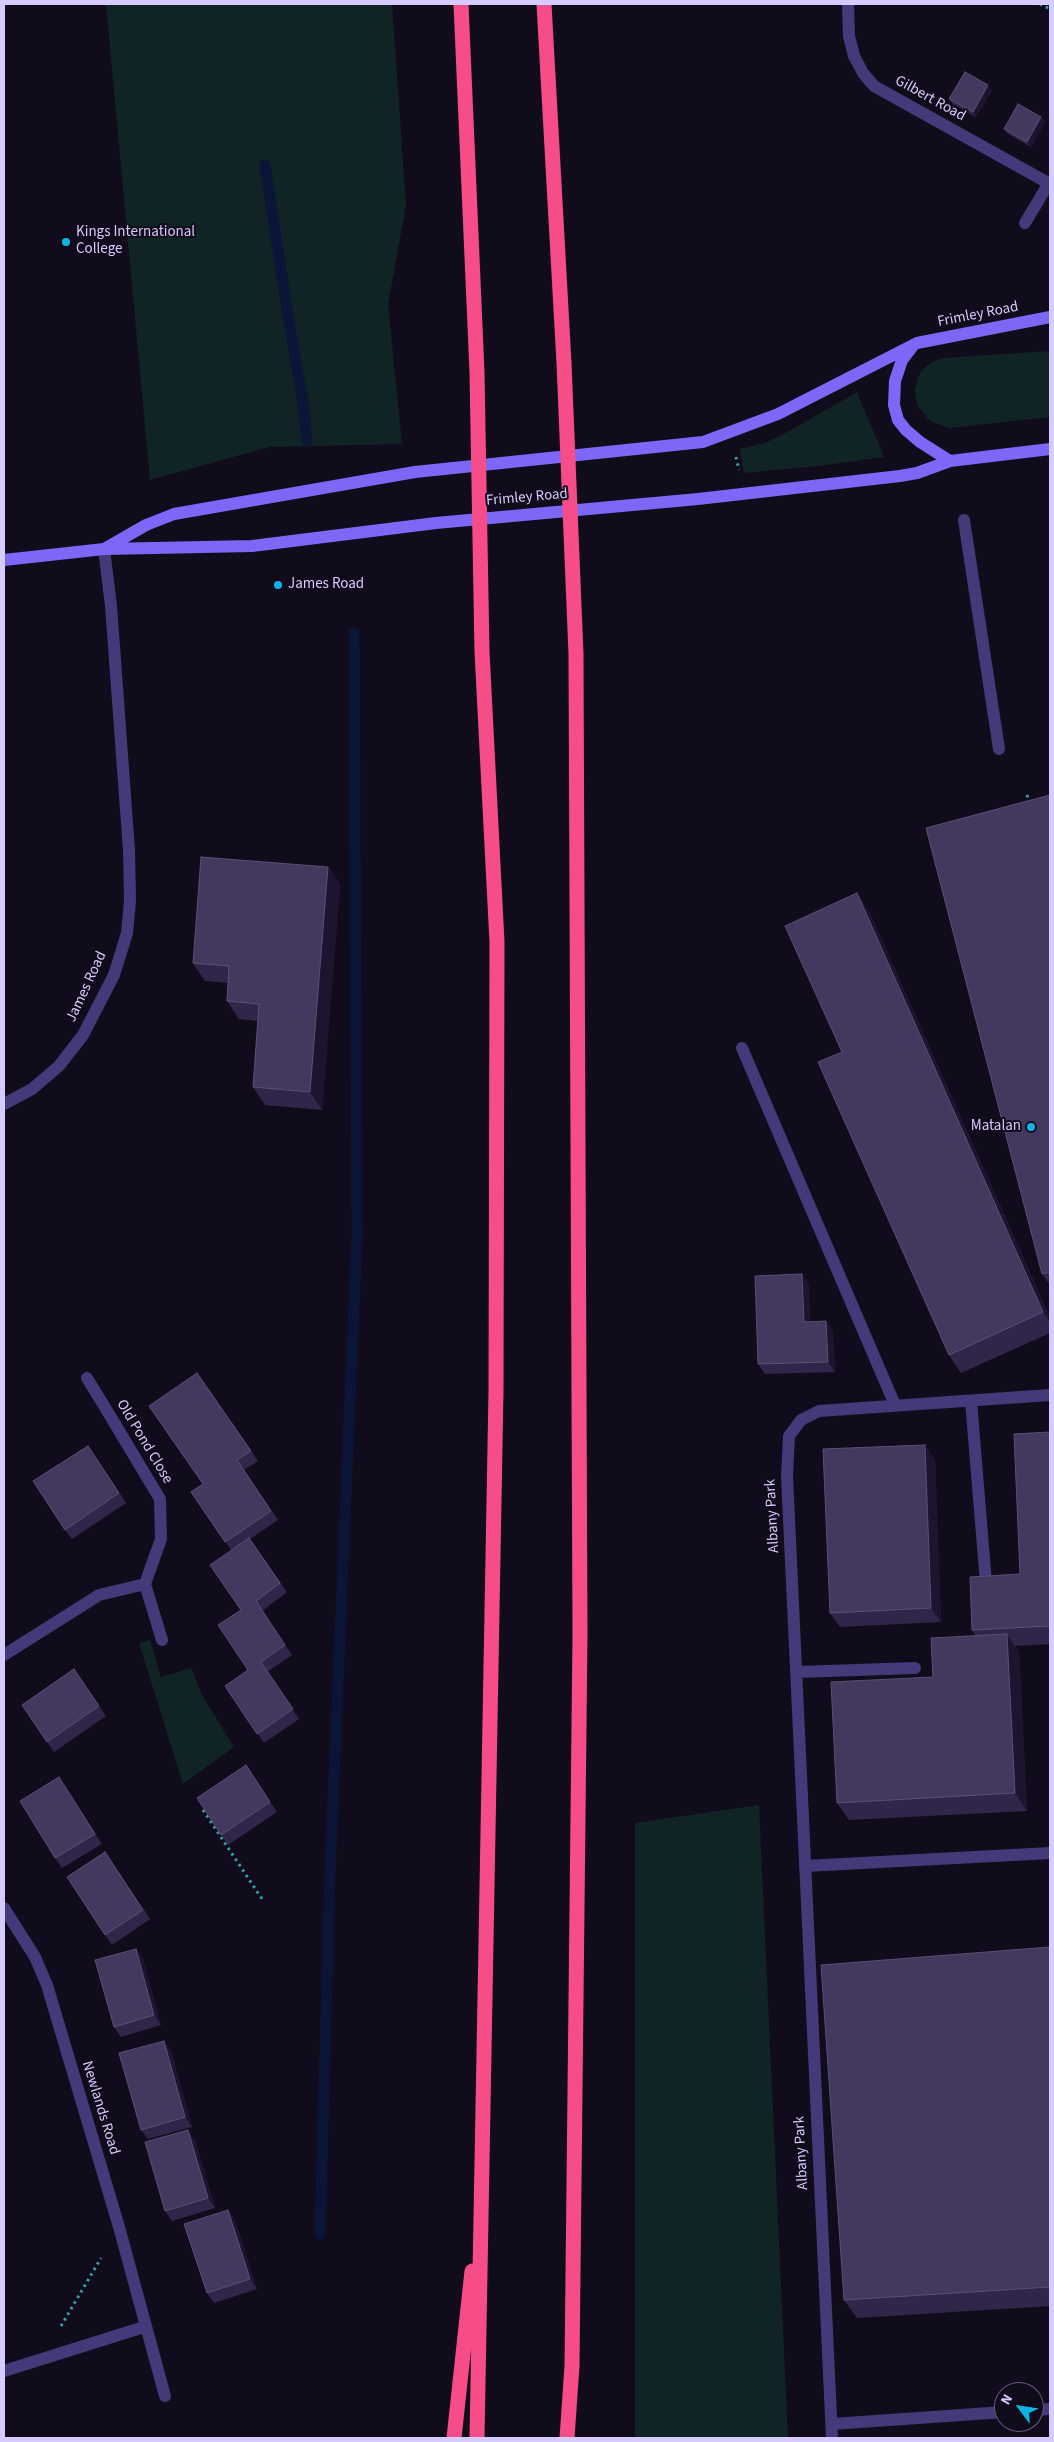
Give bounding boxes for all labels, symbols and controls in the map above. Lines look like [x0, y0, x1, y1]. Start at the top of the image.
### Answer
street label: Gilbert Road [892, 72, 968, 126]
place label: Kings International College [76, 224, 195, 259]
marker: Kings International College [60, 236, 72, 248]
street label: Frimley Road [936, 298, 1020, 332]
street label: Frimley Road [485, 485, 569, 511]
place label: James Road [288, 576, 364, 594]
marker: James Road [272, 579, 284, 591]
street label: James Road [63, 949, 111, 1025]
place label: Matalan [971, 1118, 1021, 1136]
marker: Matalan [1025, 1121, 1037, 1133]
street label: Old Pond Close [112, 1397, 176, 1487]
street label: Albany Park [762, 1479, 784, 1553]
street label: Newlands Road [77, 2059, 123, 2157]
street label: Albany Park [791, 2116, 813, 2190]
north arrow [994, 2382, 1044, 2432]
text: N [996, 2391, 1018, 2409]

